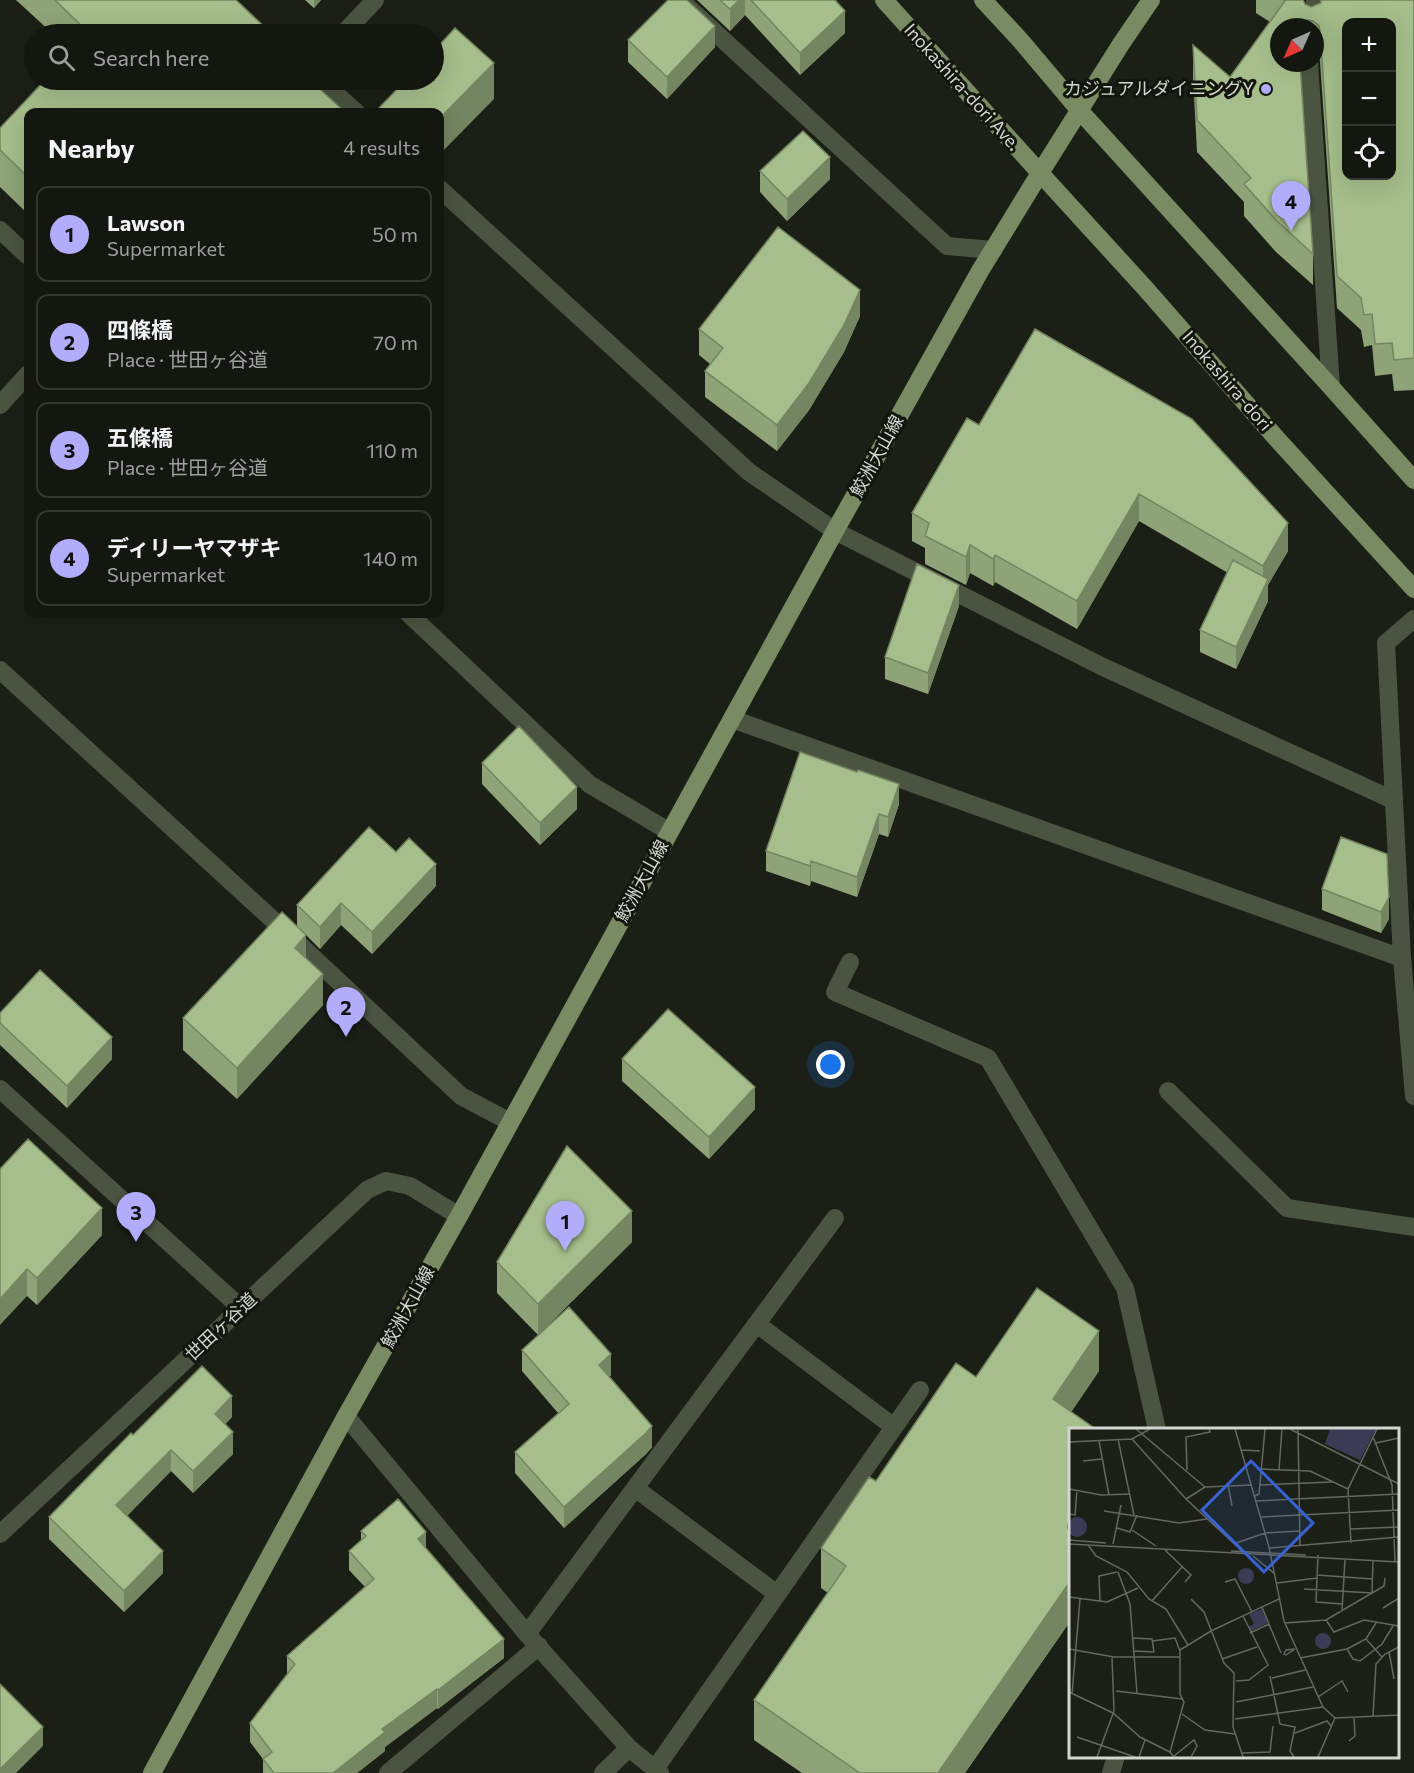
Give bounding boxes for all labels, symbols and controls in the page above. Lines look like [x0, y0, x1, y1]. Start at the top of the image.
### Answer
street label: Inokashira-dori Ave. [900, 18, 1025, 154]
north arrow [1270, 18, 1324, 72]
map controls [1342, 18, 1396, 180]
button: + [1342, 18, 1396, 72]
search box [24, 24, 444, 90]
icon: search [45, 41, 78, 74]
text: Search here [93, 44, 209, 71]
button: − [1342, 72, 1396, 126]
place label: カジュアルダイニングY [1064, 77, 1254, 99]
marker: カジュアルダイニングY [1259, 82, 1273, 96]
button: locate [1342, 126, 1396, 180]
text: Nearby [48, 132, 135, 163]
text: 4 results [343, 135, 420, 159]
pin: 4 [1272, 182, 1310, 231]
text: Lawson [107, 209, 185, 236]
text: 1 [65, 222, 74, 246]
text: 50 m [372, 222, 418, 246]
text: Supermarket [107, 236, 225, 260]
text: 四條橋 [107, 316, 173, 343]
street label: Inokashira-dori [1178, 326, 1277, 435]
text: 2 [64, 330, 75, 354]
text: 70 m [373, 330, 418, 354]
text: Place · 世田ヶ谷道 [107, 347, 268, 371]
street label: 鮫洲大山線 [845, 411, 908, 500]
text: 五條橋 [107, 424, 173, 451]
text: 3 [64, 438, 75, 462]
text: 110 m [367, 438, 418, 462]
text: Place · 世田ヶ谷道 [107, 455, 268, 479]
text: ディリーヤマザキ [107, 534, 281, 561]
text: 4 [63, 546, 76, 570]
text: 140 m [363, 546, 418, 570]
text: Supermarket [107, 562, 225, 586]
street label: 鮫洲大山線 [610, 836, 673, 925]
pin: 2 [326, 988, 366, 1037]
your location [816, 1050, 845, 1079]
pin: 3 [116, 1192, 156, 1242]
pin: 1 [546, 1202, 584, 1251]
street label: 鮫洲大山線 [376, 1262, 439, 1351]
street label: 世田ヶ谷道 [180, 1288, 261, 1365]
inset map [1069, 1428, 1399, 1758]

